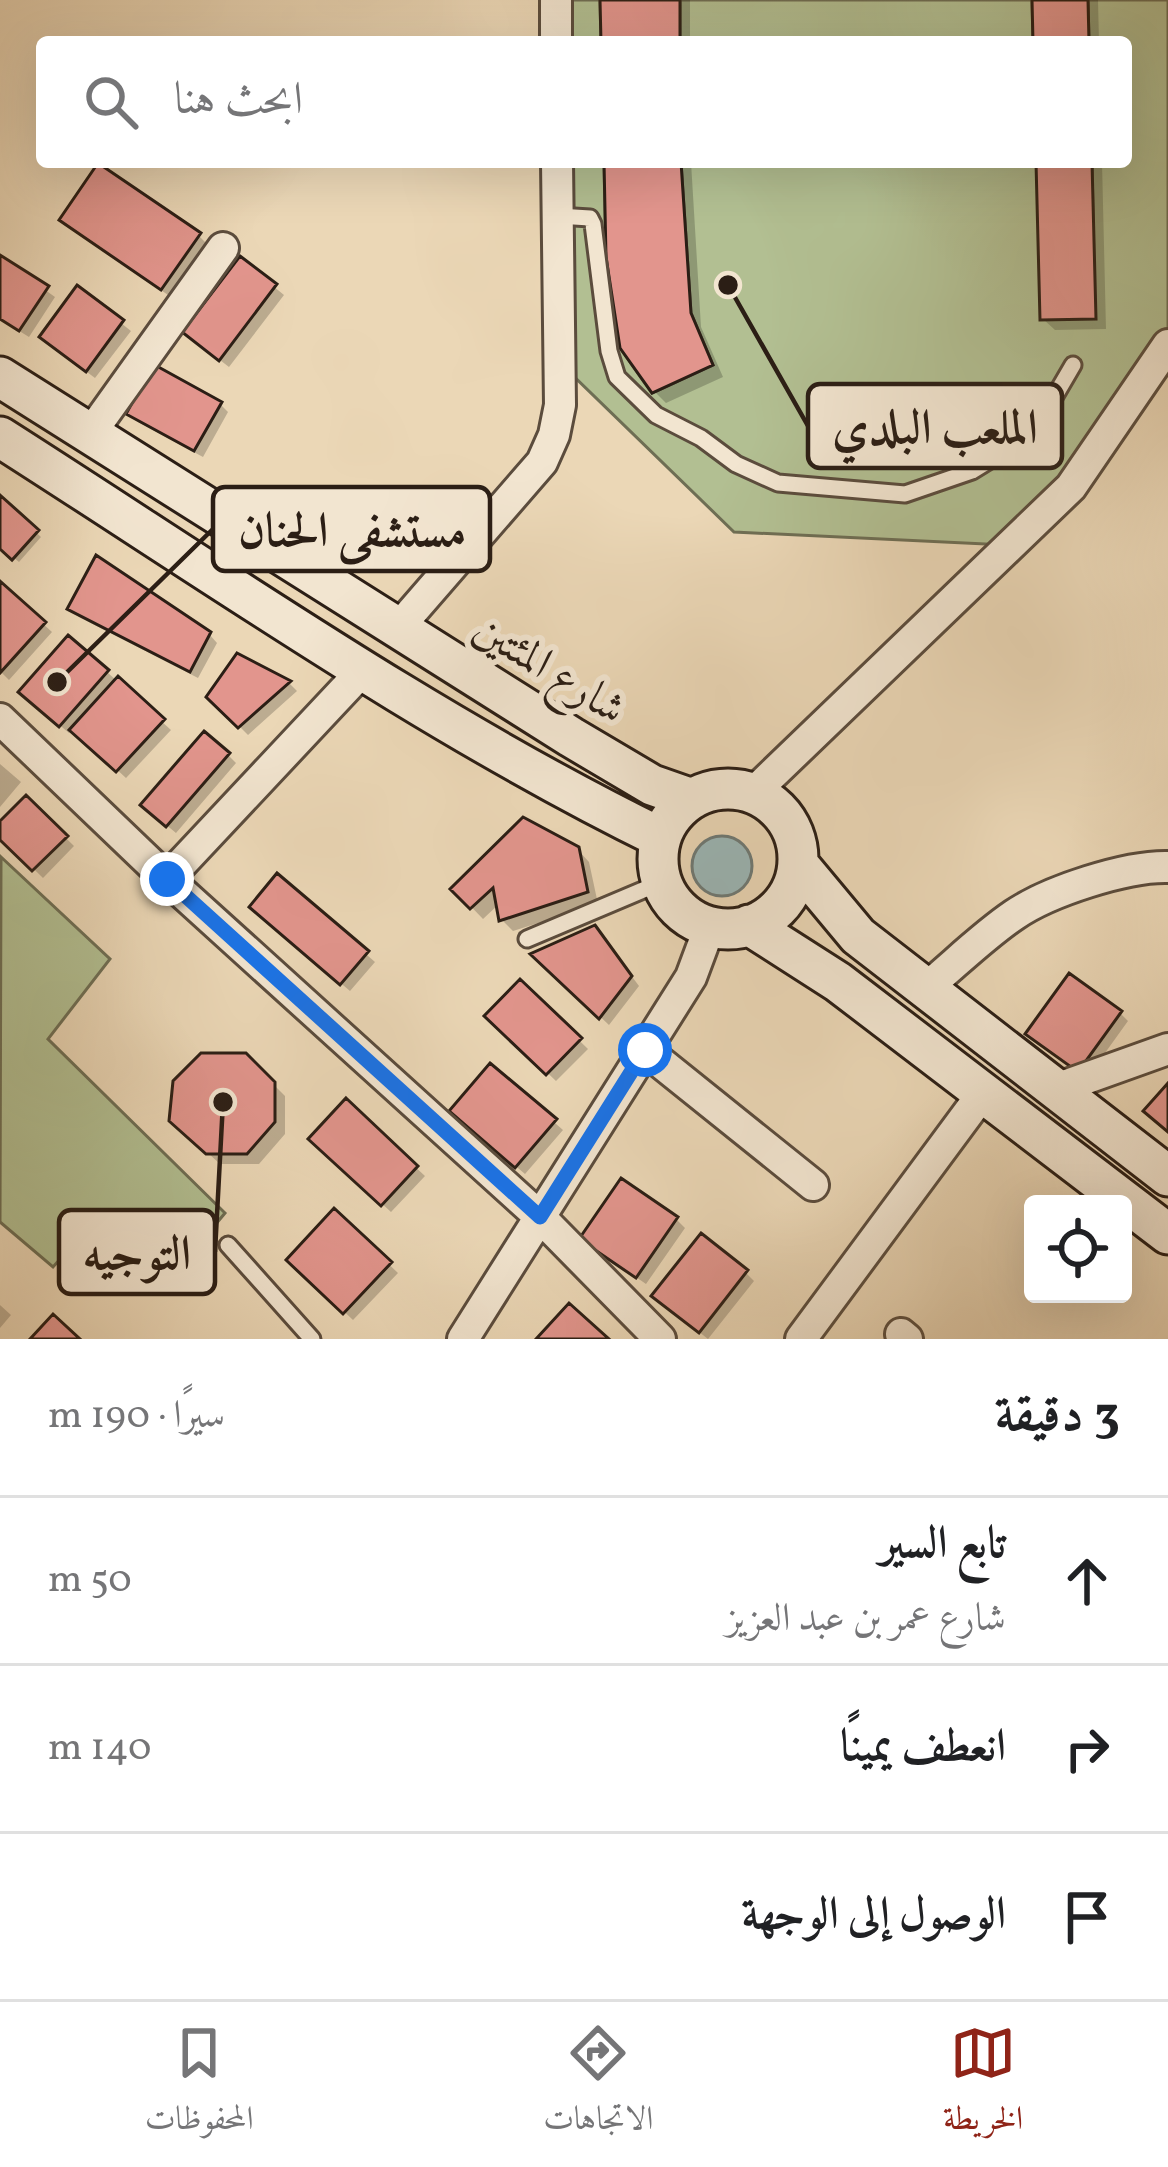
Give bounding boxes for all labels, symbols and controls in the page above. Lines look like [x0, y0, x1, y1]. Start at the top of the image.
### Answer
search box [36, 36, 1132, 168]
icon: search [78, 69, 144, 135]
text: ابحث هنا [174, 70, 303, 133]
callout: الملعب البلدي [808, 384, 1062, 468]
text: الملعب البلدي [832, 397, 1038, 465]
callout: مستشفى الحنان [213, 487, 490, 571]
text: مستشفى الحنان [238, 500, 466, 567]
street label: شارع المئتين [459, 599, 637, 744]
route end [140, 852, 194, 906]
route start [618, 1023, 672, 1077]
map controls [1024, 1195, 1132, 1303]
button: locate [1024, 1195, 1132, 1303]
callout: التوجيه [59, 1210, 215, 1294]
text: التوجيه [83, 1223, 191, 1290]
text: 3 دقيقة [995, 1381, 1120, 1452]
text: سيرًا · 190 m [48, 1390, 225, 1444]
text: تابع السير [880, 1514, 1006, 1577]
icon: ahead [1054, 1548, 1120, 1614]
text: 50 m [48, 1554, 132, 1608]
text: شارع عمر بن عبد العزيز [726, 1593, 1006, 1647]
icon: right [1054, 1716, 1120, 1782]
text: انعطف يمينًا [840, 1717, 1006, 1780]
text: 140 m [48, 1722, 151, 1776]
icon: arrive [1054, 1884, 1120, 1950]
text: الوصول إلى الوجهة [741, 1885, 1006, 1948]
tab: المحفوظات [145, 2020, 254, 2150]
tab: الاتجاهات [543, 2020, 653, 2150]
tab: الخريطة [943, 2020, 1023, 2150]

